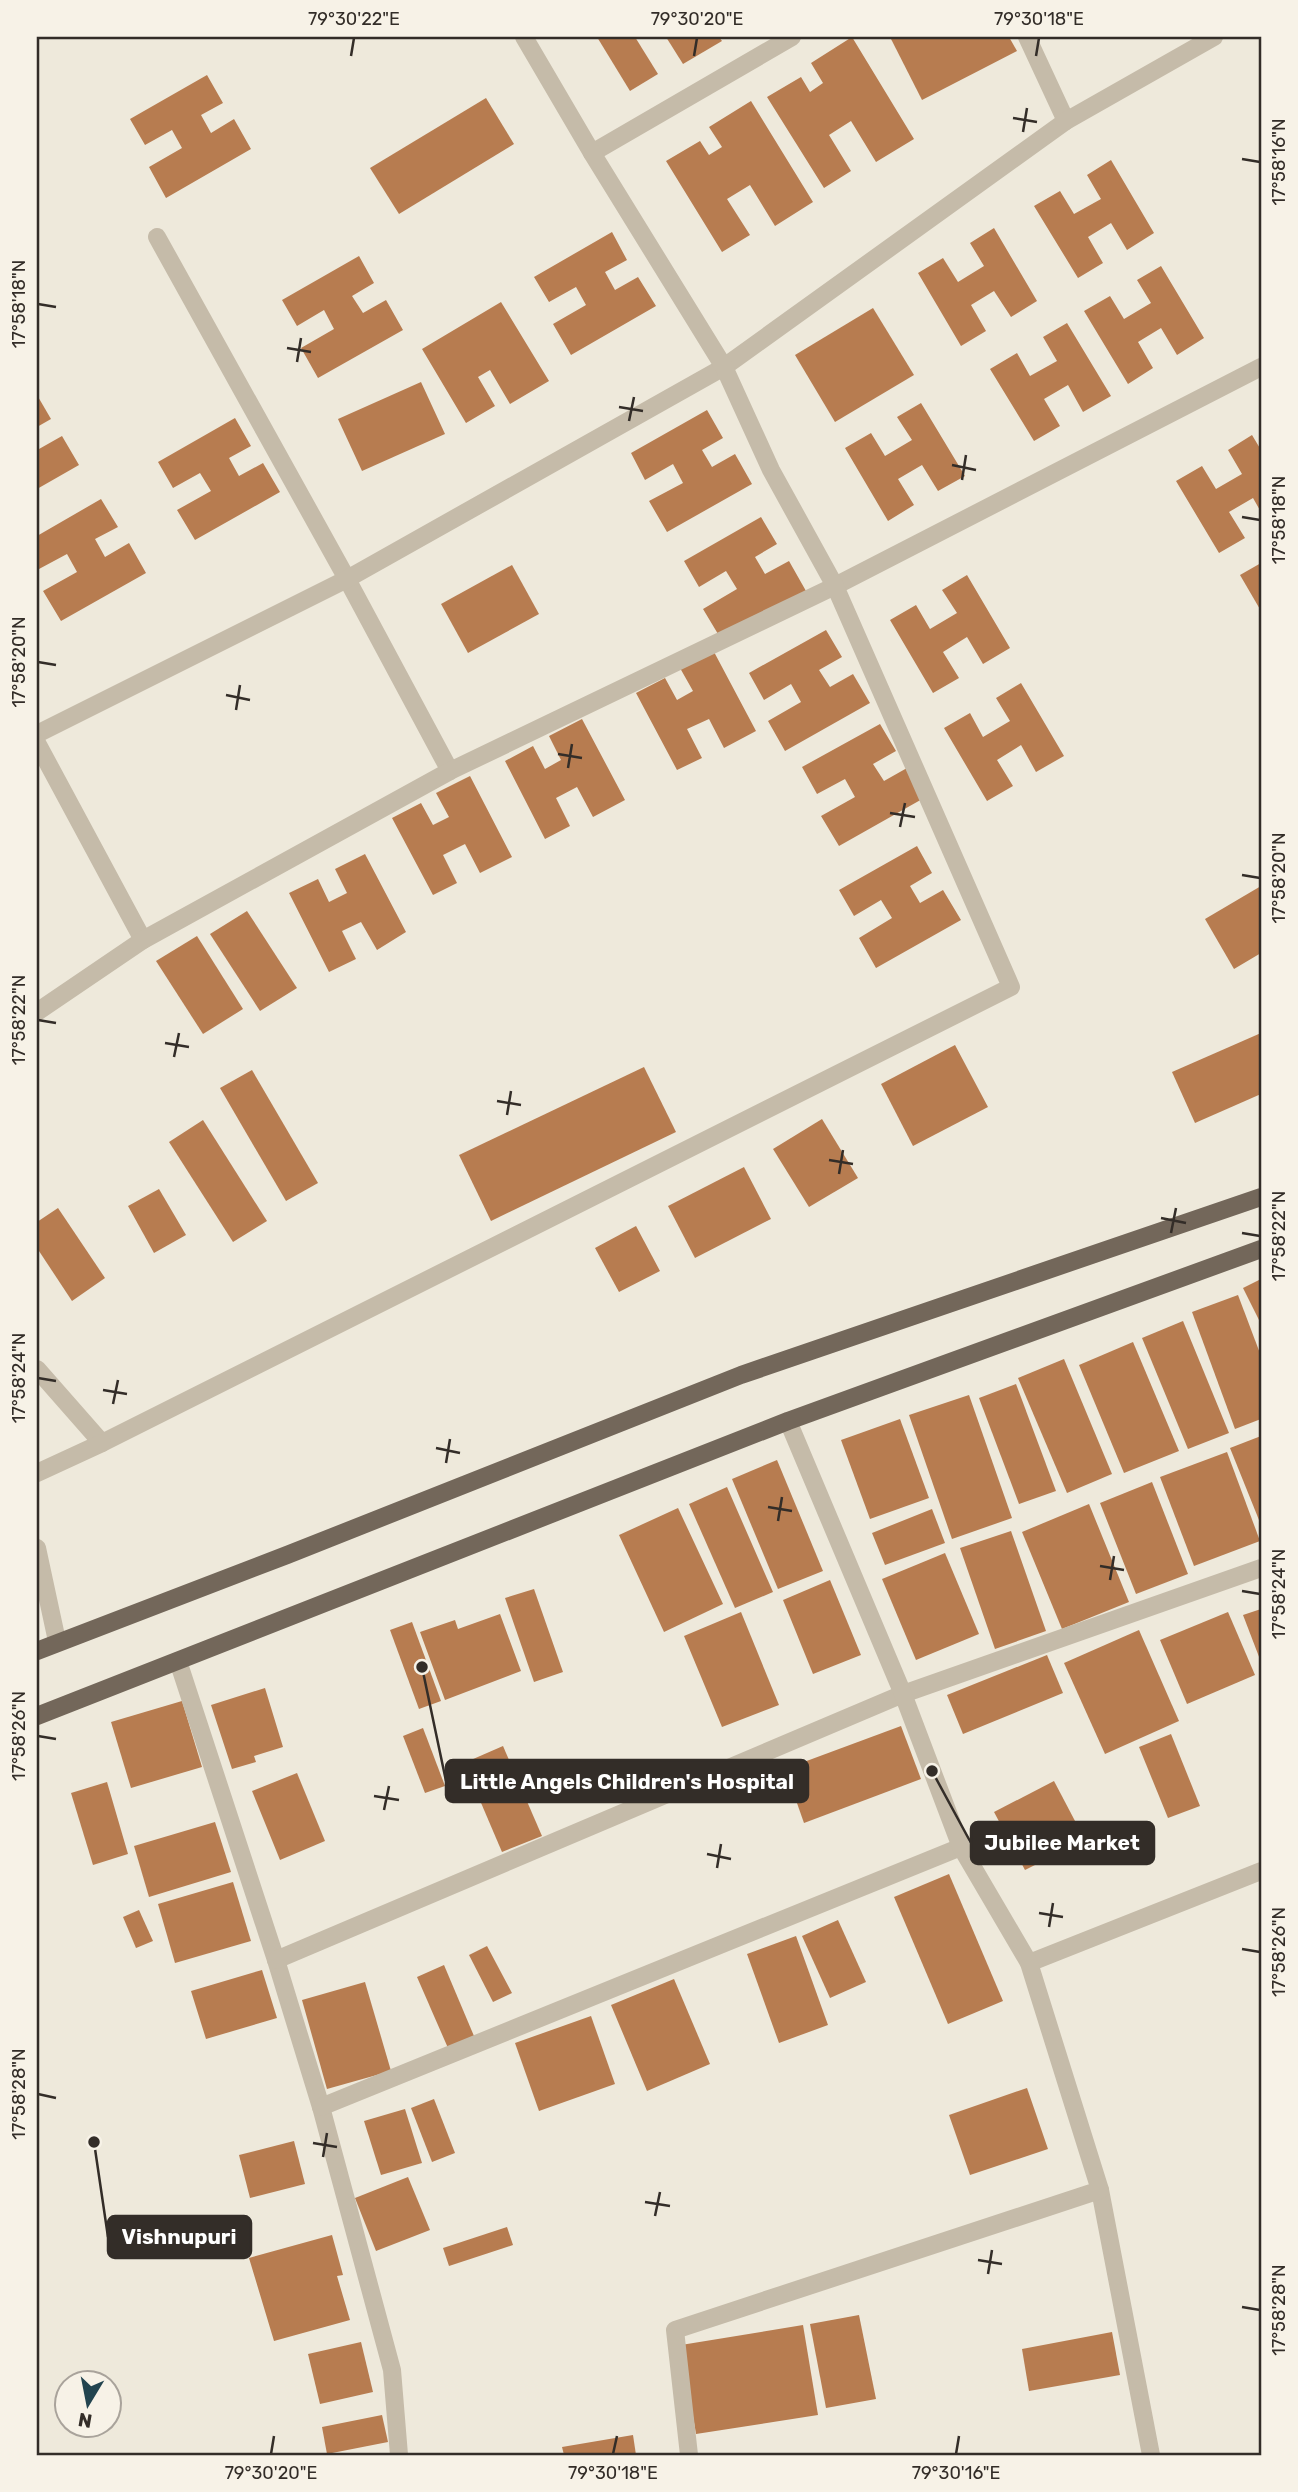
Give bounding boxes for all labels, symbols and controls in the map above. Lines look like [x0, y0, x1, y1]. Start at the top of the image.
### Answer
text: 79°30'22"E [308, 8, 400, 30]
text: 79°30'20"E [651, 8, 743, 30]
text: 79°30'18"E [994, 8, 1084, 30]
text: 17°58'16"N [1268, 118, 1290, 206]
text: 17°58'18"N [8, 260, 30, 348]
text: 17°58'18"N [1268, 476, 1290, 564]
text: 17°58'20"N [8, 616, 30, 708]
text: 17°58'20"N [1268, 832, 1290, 924]
text: 17°58'22"N [8, 975, 30, 1065]
text: 17°58'22"N [1268, 1191, 1290, 1281]
text: 17°58'24"N [8, 1333, 30, 1423]
text: 17°58'24"N [1268, 1549, 1290, 1639]
text: 17°58'26"N [8, 1691, 30, 1781]
callout: Little Angels Children's Hospital [446, 1760, 808, 1802]
text: Little Angels Children's Hospital [460, 1769, 794, 1794]
callout: Jubilee Market [971, 1822, 1154, 1864]
text: Jubilee Market [984, 1830, 1140, 1855]
text: 17°58'26"N [1268, 1907, 1290, 1997]
text: 17°58'28"N [8, 2048, 30, 2140]
callout: Vishnupuri [108, 2216, 251, 2258]
text: Vishnupuri [122, 2224, 236, 2249]
text: 17°58'28"N [1268, 2264, 1290, 2356]
north arrow [52, 2370, 122, 2440]
text: N [76, 2408, 94, 2433]
text: 79°30'20"E [225, 2462, 317, 2484]
text: 79°30'18"E [568, 2462, 658, 2484]
text: 79°30'16"E [912, 2462, 1000, 2484]

